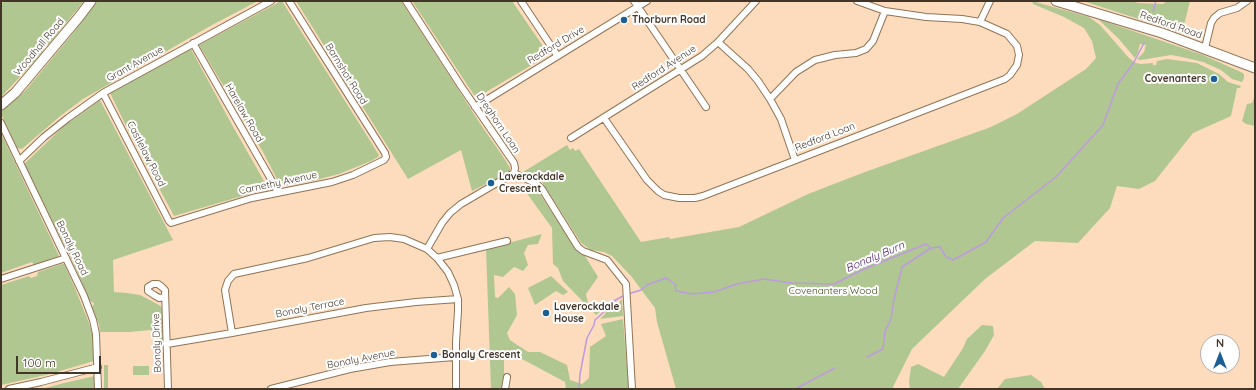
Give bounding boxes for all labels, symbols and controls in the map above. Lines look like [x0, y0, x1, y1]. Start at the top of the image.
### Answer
street label: Redford Road [1138, 9, 1204, 41]
place label: Thorburn Road [632, 14, 706, 26]
marker: Thorburn Road [619, 15, 629, 25]
street label: Woodhall Road [11, 16, 67, 78]
street label: Redford Drive [525, 23, 587, 67]
street label: Barnshot Road [322, 41, 370, 107]
street label: Redford Avenue [630, 43, 698, 93]
street label: Grant Avenue [105, 44, 165, 84]
place label: Covenanters [1145, 73, 1206, 85]
marker: Covenanters [1209, 74, 1219, 84]
street label: Harelaw Road [222, 81, 266, 145]
street label: Dreghorn Loan [473, 91, 523, 155]
street label: Castlelaw Road [124, 119, 168, 189]
street label: Redford Loan [793, 120, 857, 154]
street label: Carnethy Avenue [238, 169, 318, 197]
place label: Laverockdale Crescent [499, 171, 564, 194]
marker: Laverockdale Crescent [486, 178, 496, 188]
street label: Bonaly Road [54, 219, 90, 277]
water label: Bonaly Burn [844, 239, 906, 275]
park label: Covenanters Wood [789, 285, 877, 297]
street label: Bonaly Terrace [275, 295, 345, 321]
place label: Laverockdale House [554, 301, 619, 324]
marker: Laverockdale House [541, 308, 551, 318]
street label: Bonaly Drive [150, 313, 164, 373]
north arrow [1200, 334, 1240, 374]
text: N [1216, 336, 1224, 350]
street label: Bonaly Avenue [326, 347, 396, 371]
scale bar [18, 348, 103, 374]
place label: Bonaly Crescent [442, 349, 520, 361]
marker: Bonaly Crescent [429, 350, 439, 360]
text: 100 m [23, 355, 56, 370]

